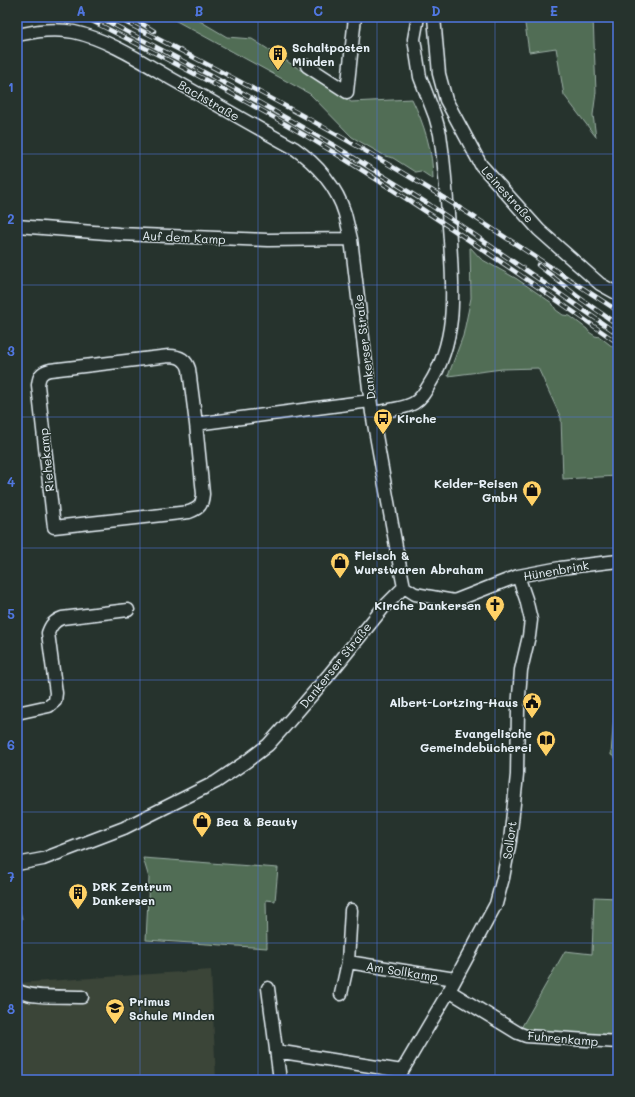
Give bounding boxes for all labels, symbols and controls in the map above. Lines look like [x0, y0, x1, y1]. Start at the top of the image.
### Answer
text: A [76, 2, 86, 19]
text: B [195, 2, 204, 19]
text: C [313, 2, 323, 19]
text: D [431, 2, 441, 19]
text: E [550, 2, 558, 19]
place label: Schaltposten Minden [292, 39, 370, 69]
building icon: Schaltposten Minden [267, 43, 289, 71]
street label: Bachstraße [175, 76, 243, 124]
text: 1 [8, 78, 14, 95]
street label: Leinestraße [478, 162, 538, 226]
text: 2 [7, 210, 15, 227]
street label: Auf dem Kamp [142, 227, 226, 247]
street label: Dankerser Straße [350, 293, 378, 401]
text: 3 [7, 342, 15, 359]
bus stop icon: Kirche [372, 407, 394, 435]
place label: Kirche [397, 410, 437, 426]
street label: Riehekamp [35, 427, 57, 493]
text: 4 [7, 473, 15, 490]
place label: Kelder-Reisen GmbH [434, 475, 518, 505]
shop icon: Kelder-Reisen GmbH [521, 479, 543, 507]
place label: Fleisch & Wurstwaren Abraham [354, 547, 483, 577]
shop icon: Fleisch & Wurstwaren Abraham [329, 551, 351, 579]
street label: Hünenbrink [522, 556, 590, 584]
church icon: Kirche Dankersen [484, 594, 506, 622]
place label: Kirche Dankersen [374, 597, 481, 613]
text: 5 [7, 605, 15, 622]
street label: Dankerser Straße [295, 619, 375, 711]
public building icon: Albert-Lortzing-Haus [521, 691, 543, 719]
place label: Albert-Lortzing-Haus [389, 694, 518, 710]
place label: Evangelische Gemeindebücherei [420, 725, 532, 755]
library icon: Evangelische Gemeindebücherei [535, 729, 557, 757]
text: 6 [7, 736, 15, 753]
shop icon: Bea & Beauty [191, 810, 213, 838]
place label: Bea & Beauty [216, 813, 298, 829]
street label: Sollort [498, 820, 520, 860]
text: 7 [7, 868, 15, 885]
place label: DRK Zentrum Dankersen [92, 878, 172, 908]
building icon: DRK Zentrum Dankersen [67, 882, 89, 910]
street label: Am Sollkamp [365, 957, 439, 985]
place label: Primus Schule Minden [129, 993, 215, 1023]
school or university icon: Primus Schule Minden [104, 997, 126, 1025]
text: 8 [7, 1000, 15, 1017]
street label: Fuhrenkamp [527, 1027, 599, 1049]

